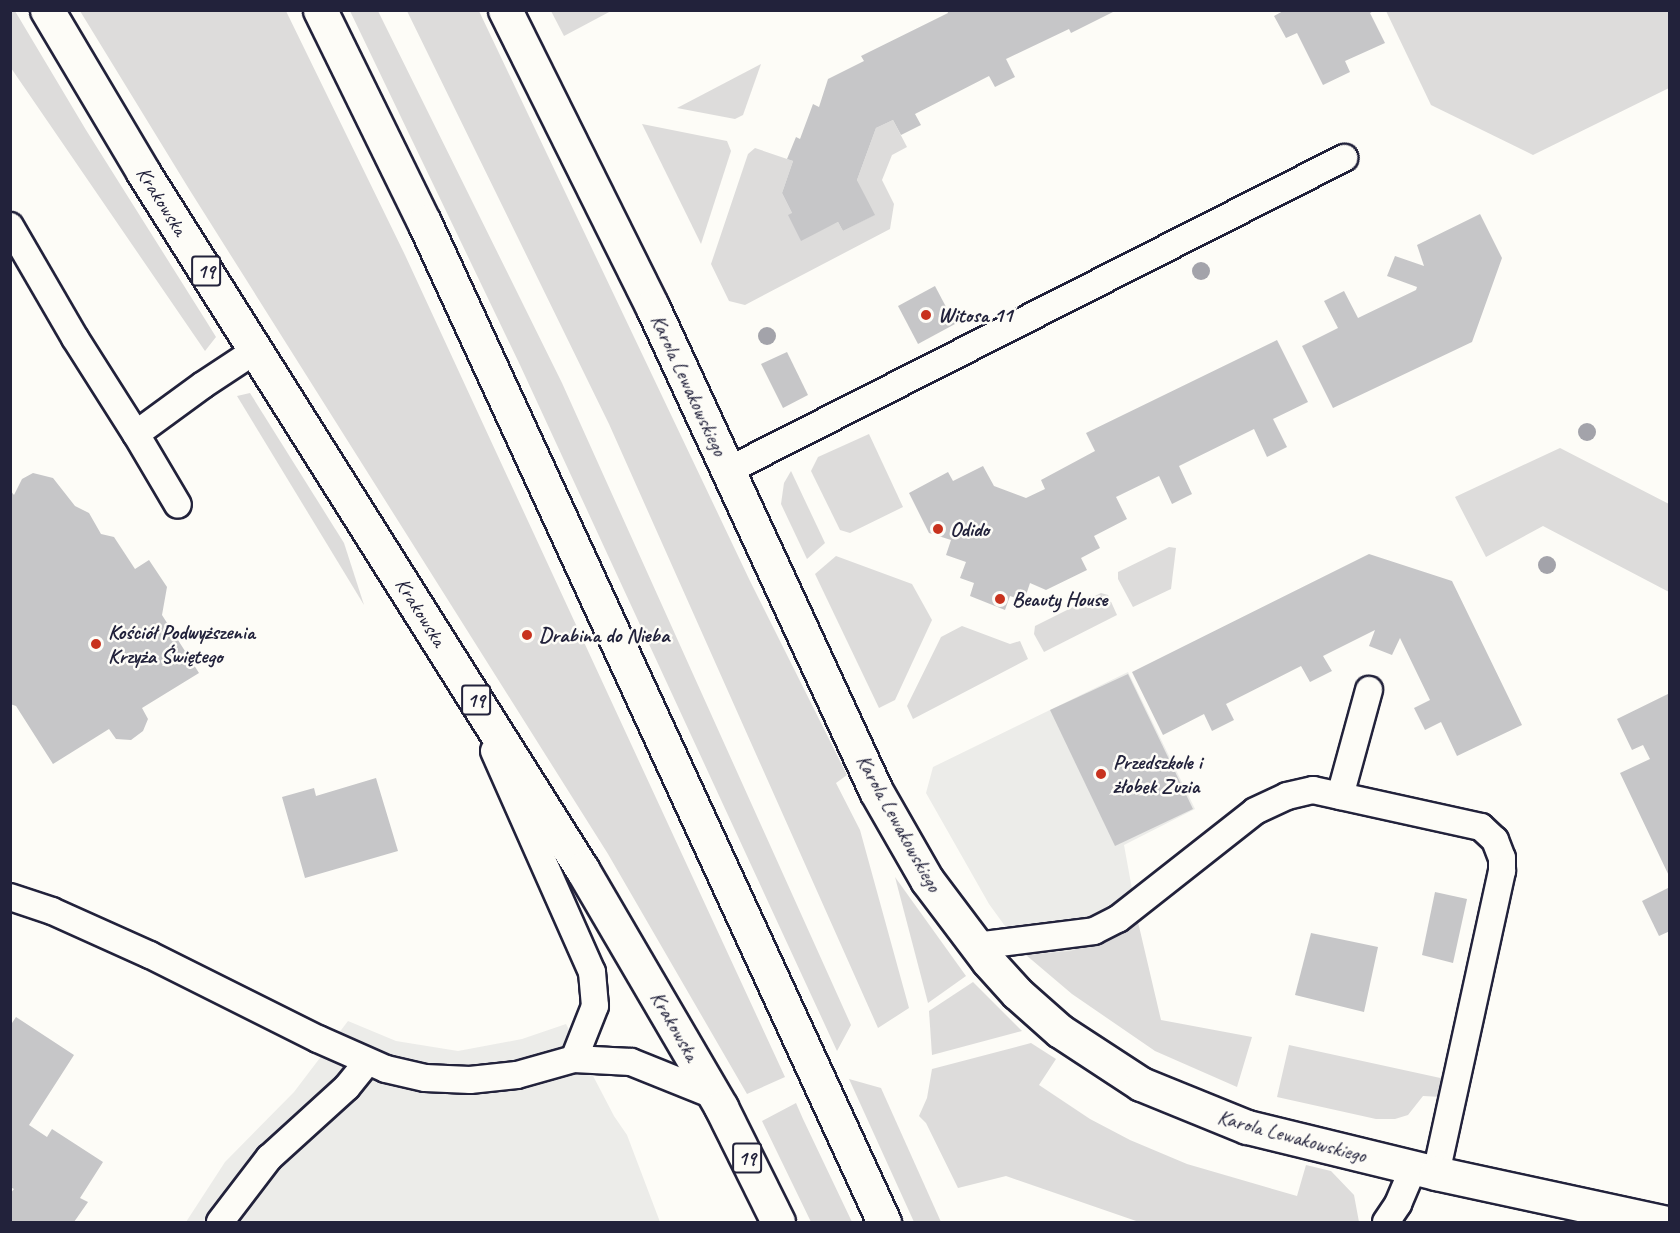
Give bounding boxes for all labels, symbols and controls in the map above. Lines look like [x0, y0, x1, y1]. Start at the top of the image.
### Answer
street label: Krakowska [131, 162, 193, 240]
road number: 19 [191, 254, 221, 288]
place label: Witosa 11 [938, 302, 1013, 328]
marker: Witosa 11 [919, 308, 933, 322]
street label: Karola Lewakowskiego [645, 311, 733, 459]
place label: Odido [950, 516, 989, 542]
marker: Odido [931, 522, 945, 536]
street label: Krakowska [390, 573, 452, 651]
place label: Beauty House [1012, 586, 1107, 612]
marker: Beauty House [993, 592, 1007, 606]
place label: Kościół Podwyższenia Krzyża Świętego [108, 619, 255, 669]
place label: Drabina do Nieba [539, 622, 669, 648]
marker: Drabina do Nieba [520, 628, 534, 642]
marker: Kościół Podwyższenia Krzyża Świętego [89, 637, 103, 651]
road number: 19 [461, 683, 491, 717]
place label: Przedszkole i żłobek Zuzia [1113, 749, 1202, 799]
street label: Karola Lewakowskiego [851, 750, 947, 896]
marker: Przedszkole i żłobek Zuzia [1094, 767, 1108, 781]
street label: Krakowska [645, 987, 705, 1065]
street label: Karola Lewakowskiego [1215, 1104, 1369, 1168]
road number: 19 [732, 1141, 762, 1175]

